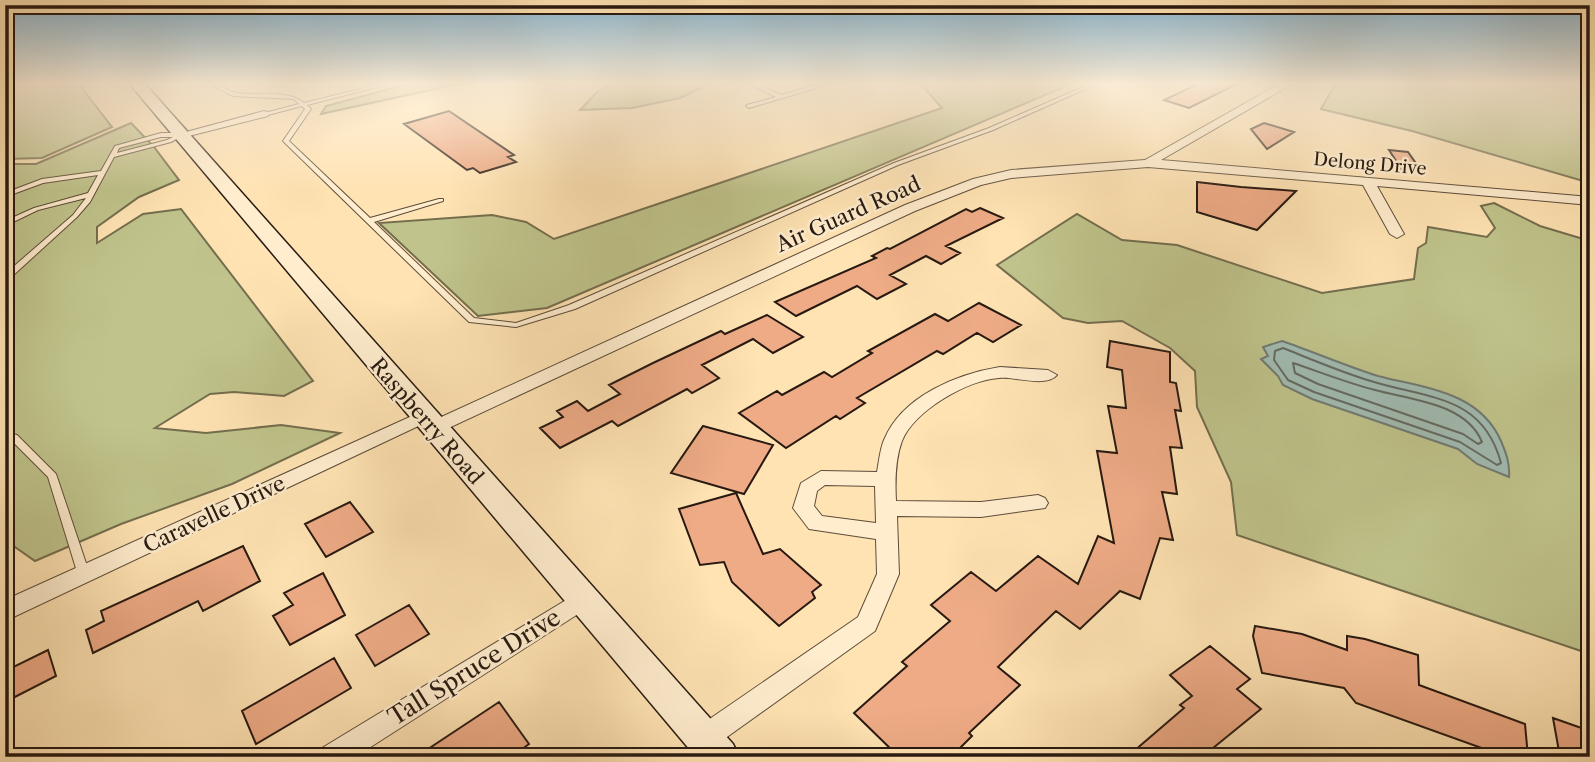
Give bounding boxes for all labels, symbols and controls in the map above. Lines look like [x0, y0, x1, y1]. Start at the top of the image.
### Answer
street label: Delong Drive [1313, 148, 1427, 180]
street label: Air Guard Road [771, 171, 924, 258]
street label: Raspberry Road [365, 353, 489, 489]
street label: Caravelle Drive [139, 470, 289, 558]
street label: Tall Spruce Drive [382, 602, 566, 732]

